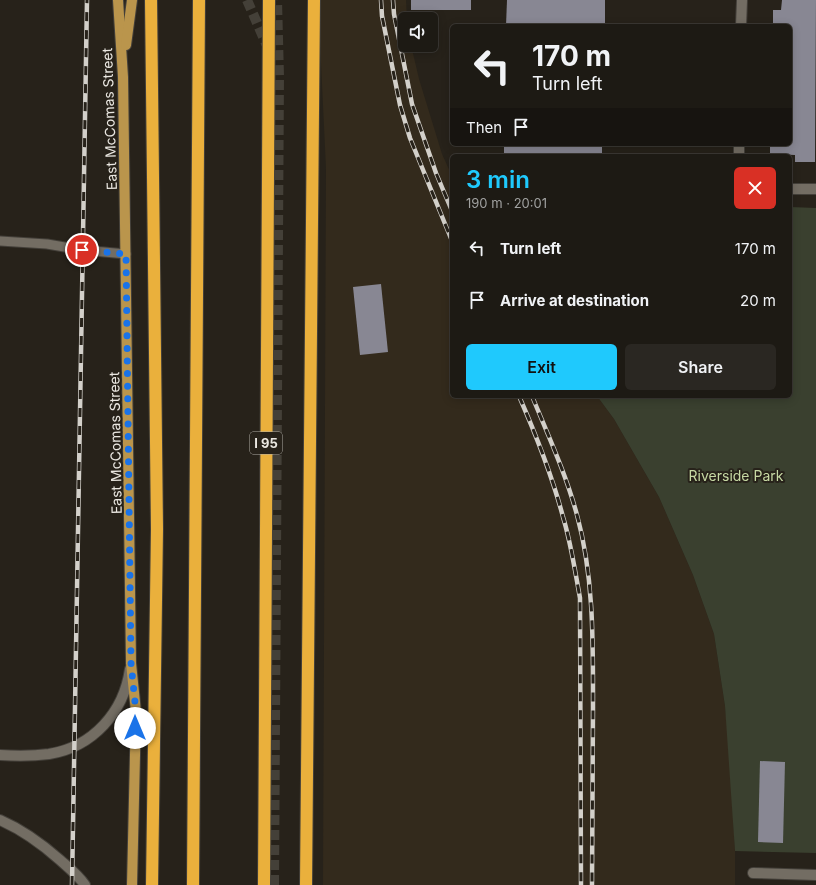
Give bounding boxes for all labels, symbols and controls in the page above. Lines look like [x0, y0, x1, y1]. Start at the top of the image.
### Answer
map controls [398, 12, 438, 52]
button: sound [398, 12, 438, 52]
text: 170 m [532, 39, 611, 73]
icon: left [466, 40, 518, 92]
street label: East McComas Street [98, 47, 120, 190]
text: Turn left [532, 73, 602, 94]
icon: arrive [510, 116, 532, 138]
text: Then [466, 118, 502, 137]
text: 3 min [466, 165, 530, 194]
button: close [734, 167, 776, 209]
text: 190 m · 20:01 [466, 195, 547, 211]
pin [65, 233, 99, 267]
icon: left [466, 237, 488, 259]
icon: arrive [71, 239, 93, 261]
text: Turn left [500, 239, 561, 258]
text: 170 m [735, 239, 776, 258]
icon: arrive [466, 289, 488, 311]
text: Arrive at destination [500, 291, 649, 310]
text: 20 m [740, 291, 776, 310]
button: Exit [466, 344, 617, 390]
button: Share [625, 344, 776, 390]
street label: East McComas Street [105, 371, 125, 514]
road number: I 95 [250, 432, 282, 454]
park label: Riverside Park [689, 467, 784, 484]
position arrow [114, 707, 156, 749]

